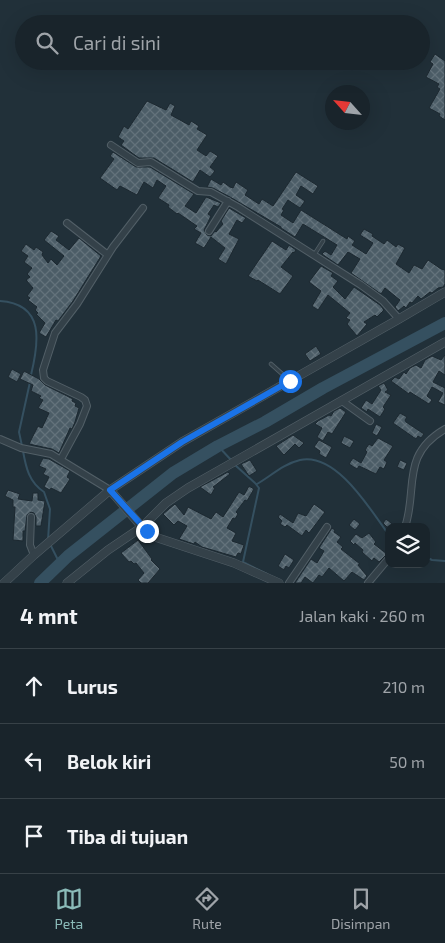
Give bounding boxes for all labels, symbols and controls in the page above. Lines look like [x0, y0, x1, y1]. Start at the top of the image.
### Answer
search box [15, 15, 430, 70]
icon: search [33, 29, 61, 57]
text: Cari di sini [73, 31, 161, 54]
north arrow [325, 85, 370, 130]
route start [279, 370, 302, 393]
route end [136, 520, 159, 543]
map controls [385, 523, 430, 568]
button: layers [385, 523, 430, 568]
text: 4 mnt [20, 603, 78, 628]
text: Jalan kaki · 260 m [299, 606, 425, 625]
icon: ahead [20, 672, 48, 700]
text: Lurus [67, 675, 118, 698]
text: 210 m [382, 677, 425, 696]
icon: left [20, 747, 48, 775]
text: Belok kiri [67, 750, 151, 773]
text: 50 m [389, 752, 425, 771]
icon: arrive [20, 822, 48, 850]
text: Tiba di tujuan [67, 825, 188, 848]
tab: Peta [55, 885, 83, 932]
tab: Rute [192, 885, 222, 932]
tab: Disimpan [331, 885, 390, 932]

